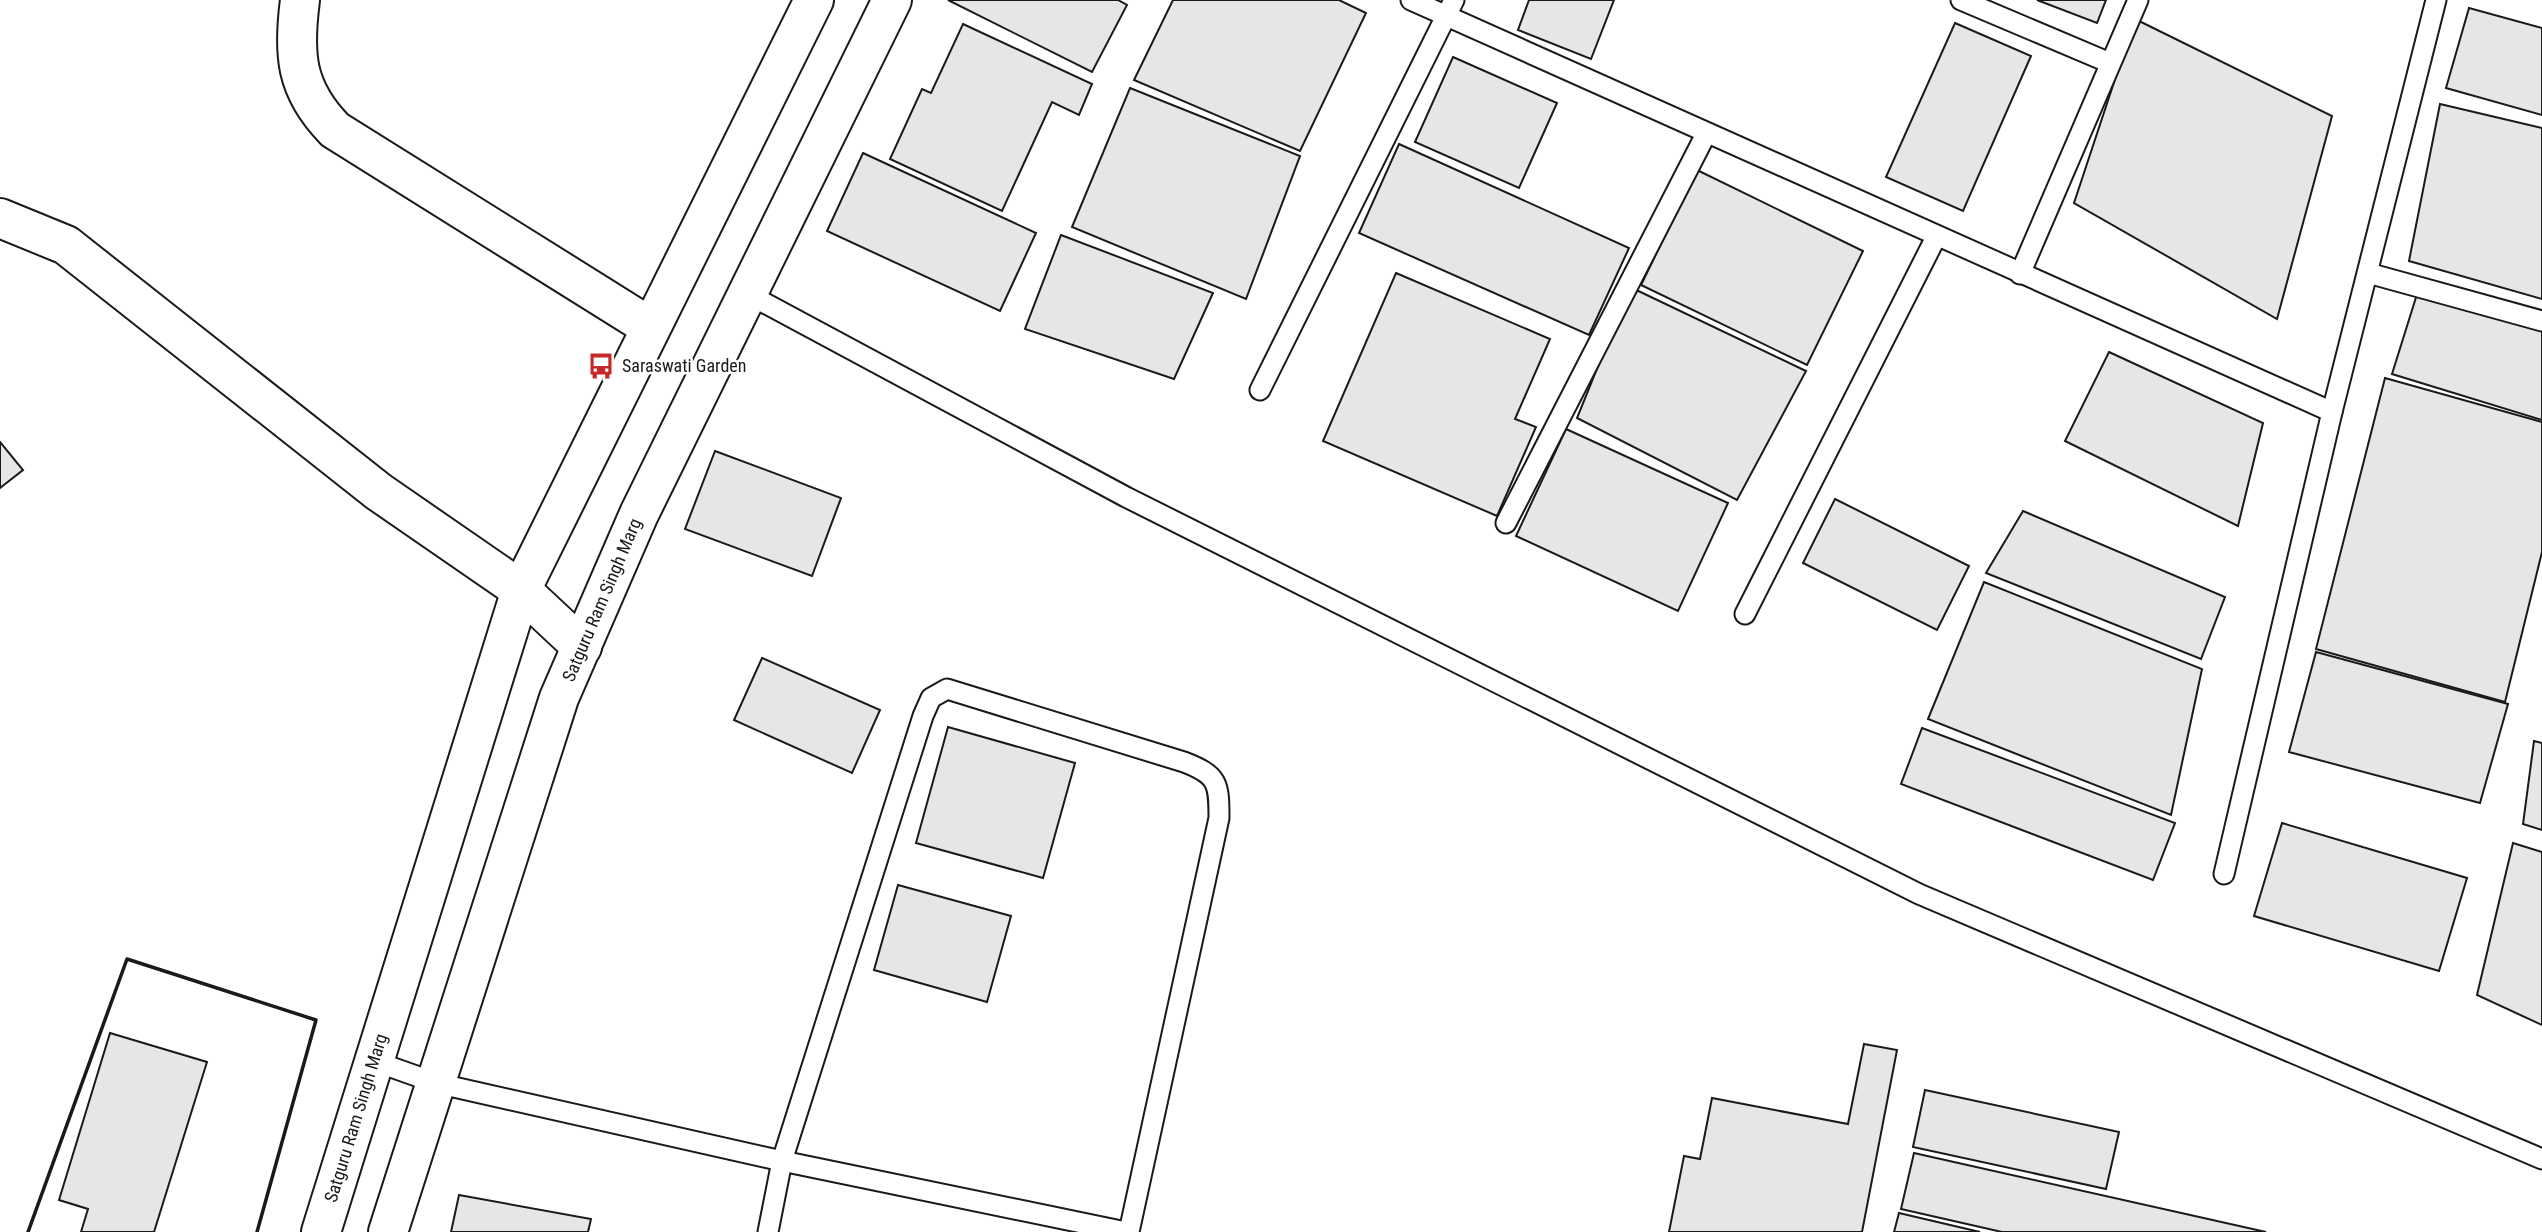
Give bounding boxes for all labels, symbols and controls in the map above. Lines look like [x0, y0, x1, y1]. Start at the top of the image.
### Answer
bus stop icon: Saraswati Garden [586, 351, 616, 381]
place label: Saraswati Garden [622, 355, 747, 376]
street label: Satguru Ram Singh Marg [558, 515, 645, 685]
street label: Satguru Ram Singh Marg [320, 1031, 391, 1205]

